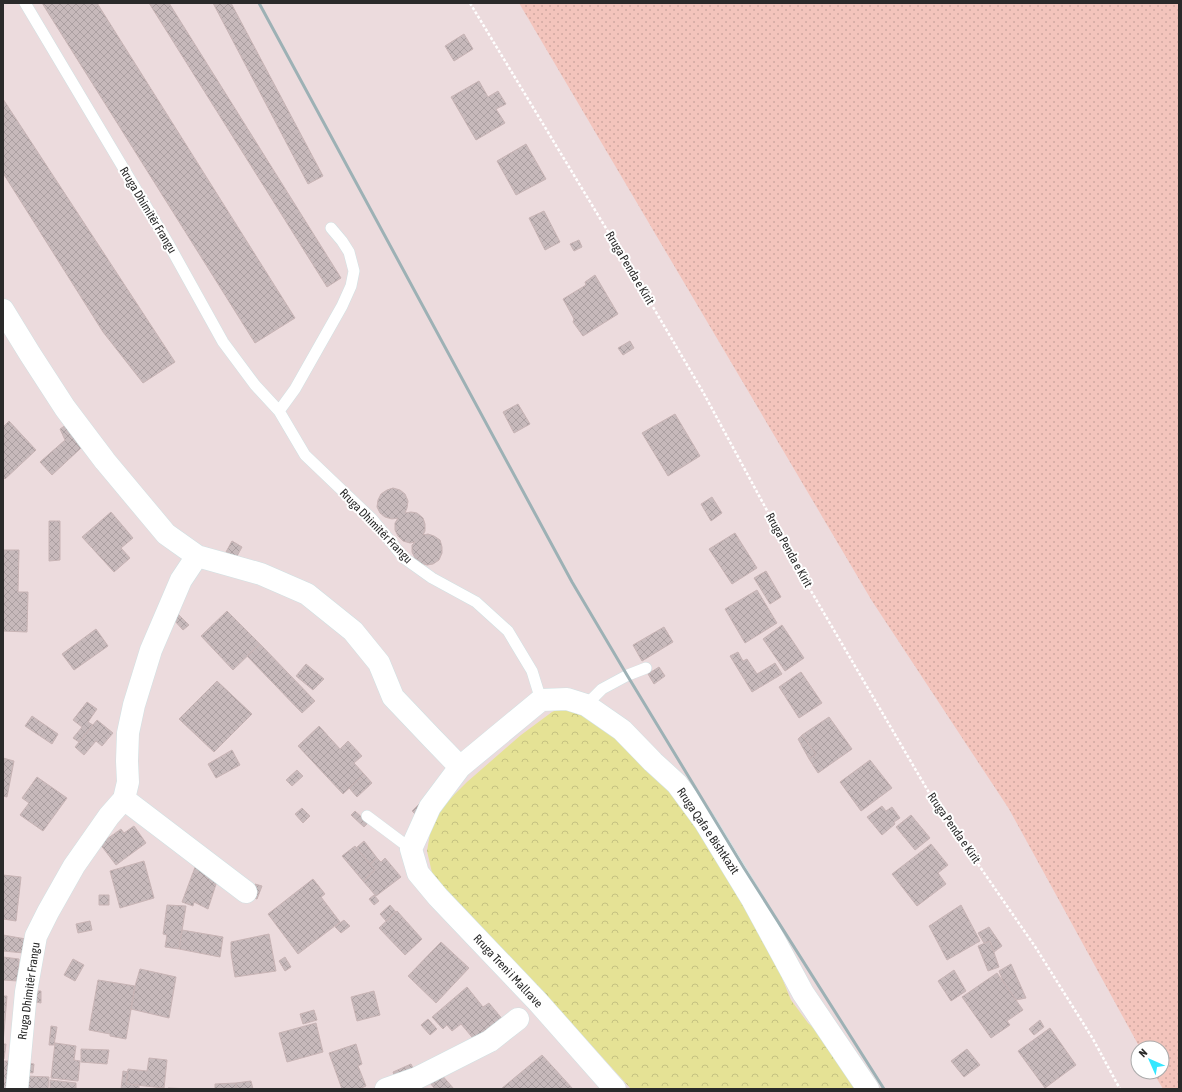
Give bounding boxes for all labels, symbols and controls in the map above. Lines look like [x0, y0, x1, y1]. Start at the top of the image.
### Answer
street label: Rruga Dhimitër Frangu [117, 164, 179, 256]
street label: Rruga Penda e Kirit [603, 229, 658, 308]
street label: Rruga Dhimitër Frangu [337, 486, 415, 566]
street label: Rruga Penda e Kirit [763, 510, 815, 590]
street label: Rruga Qafa e Bishtkazit [674, 785, 742, 877]
street label: Rruga Penda e Kirit [924, 790, 984, 866]
street label: Rruga Treni i Mallrave [471, 932, 545, 1010]
street label: Rruga Dhimitër Frangu [15, 941, 43, 1041]
north arrow [1130, 1040, 1170, 1080]
text: N [1136, 1046, 1149, 1059]

